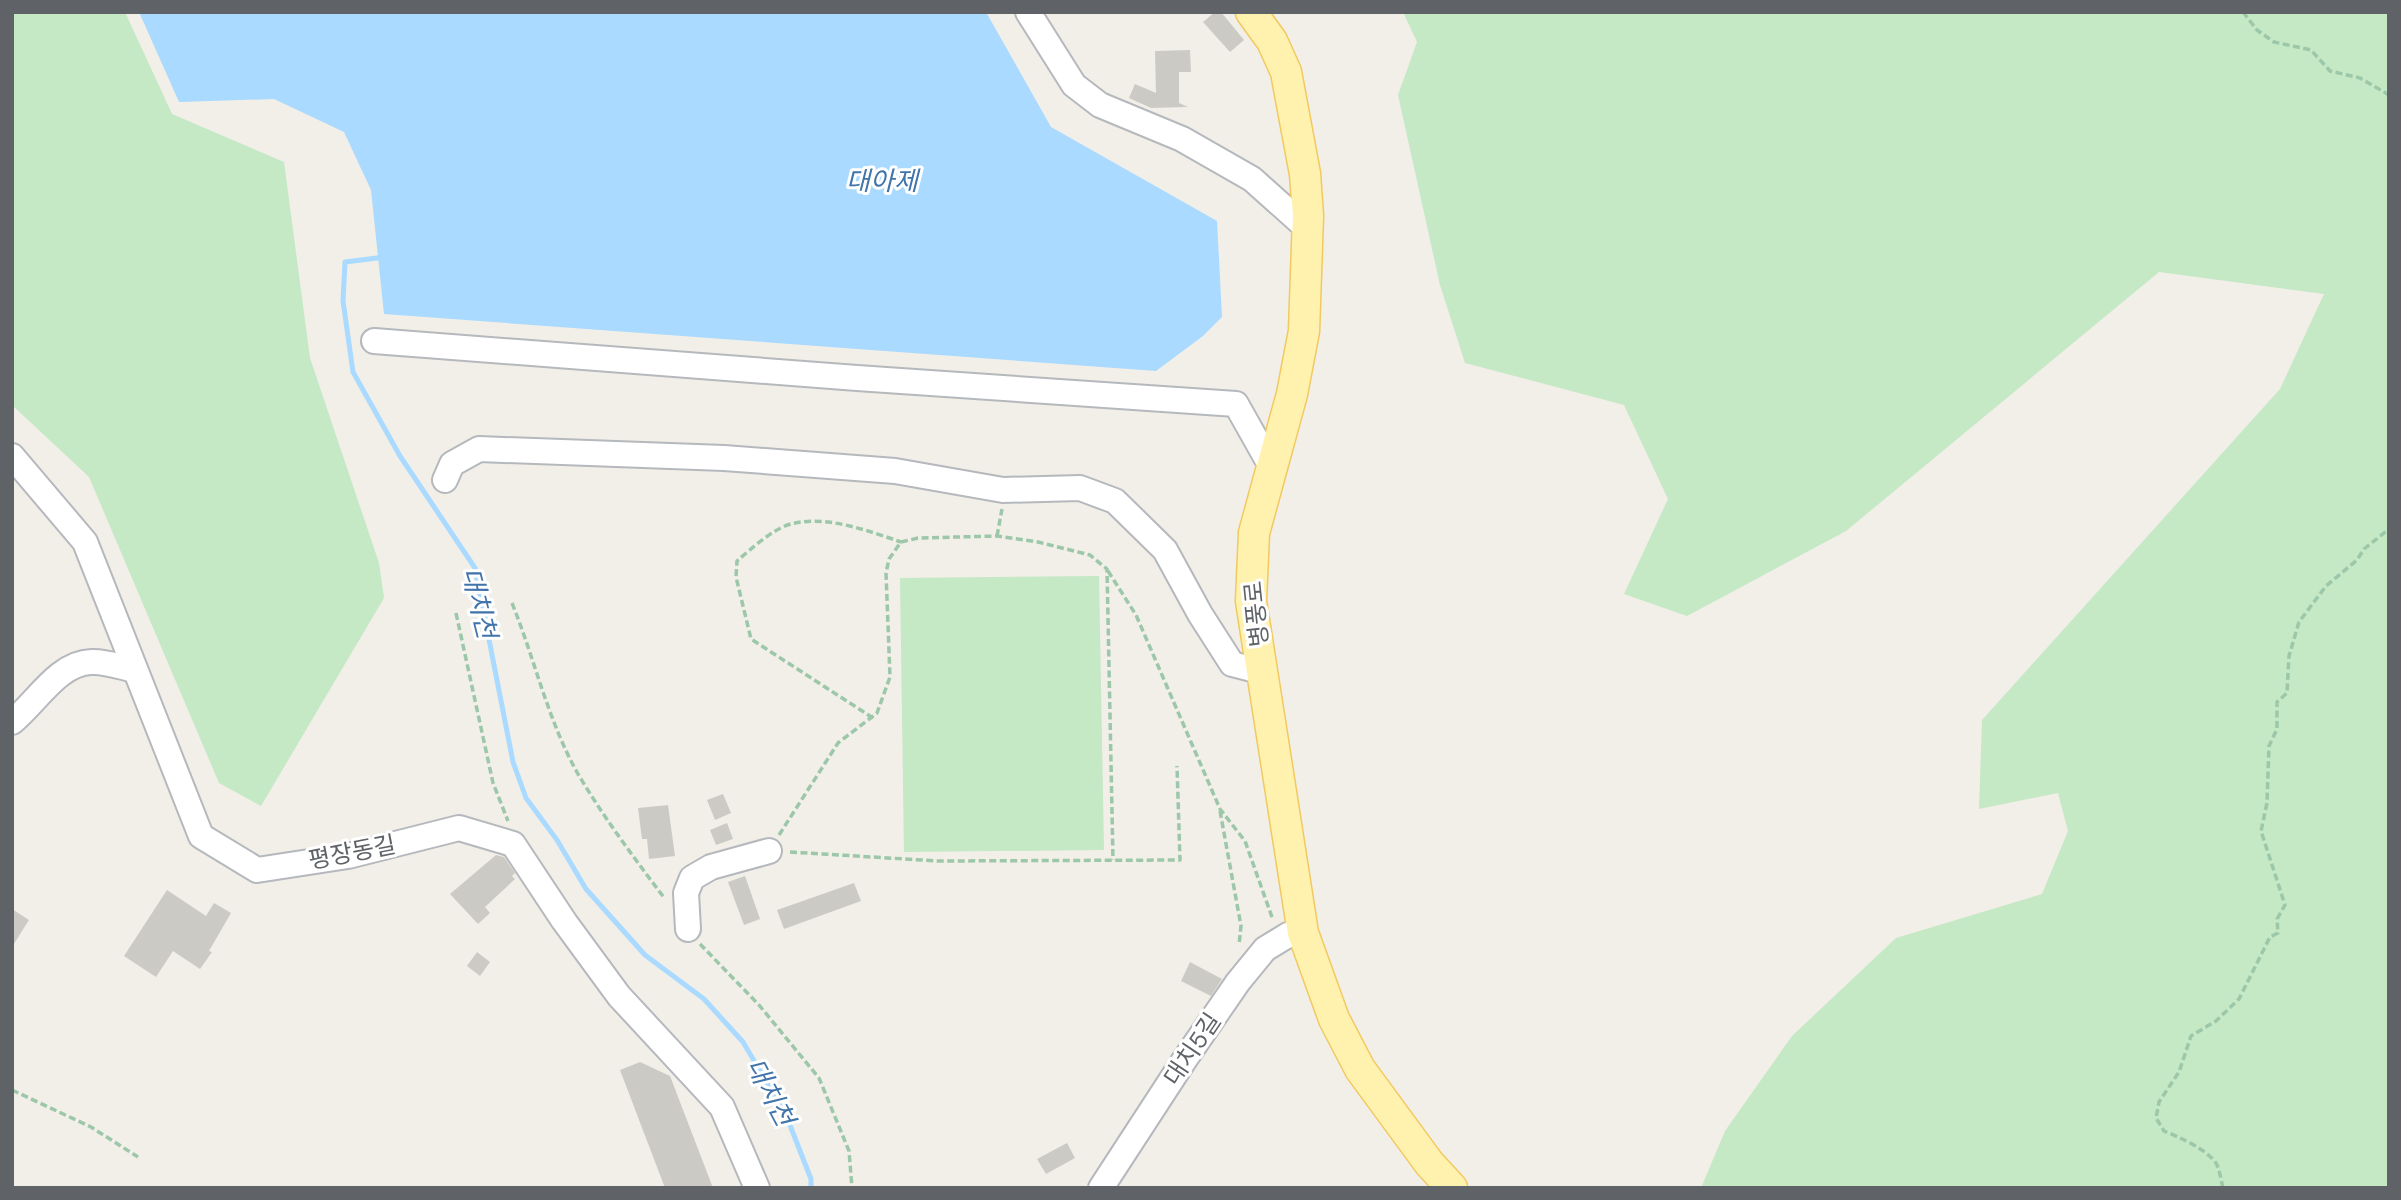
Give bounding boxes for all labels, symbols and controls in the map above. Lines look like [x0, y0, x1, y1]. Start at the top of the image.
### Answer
water label: 대아제 [846, 164, 921, 198]
water label: 대치천 [454, 564, 505, 645]
street label: 병풍로 [1237, 579, 1275, 649]
street label: 평장동길 [306, 828, 398, 876]
street label: 대치5길 [1157, 1007, 1227, 1091]
water label: 대치천 [738, 1052, 803, 1134]

